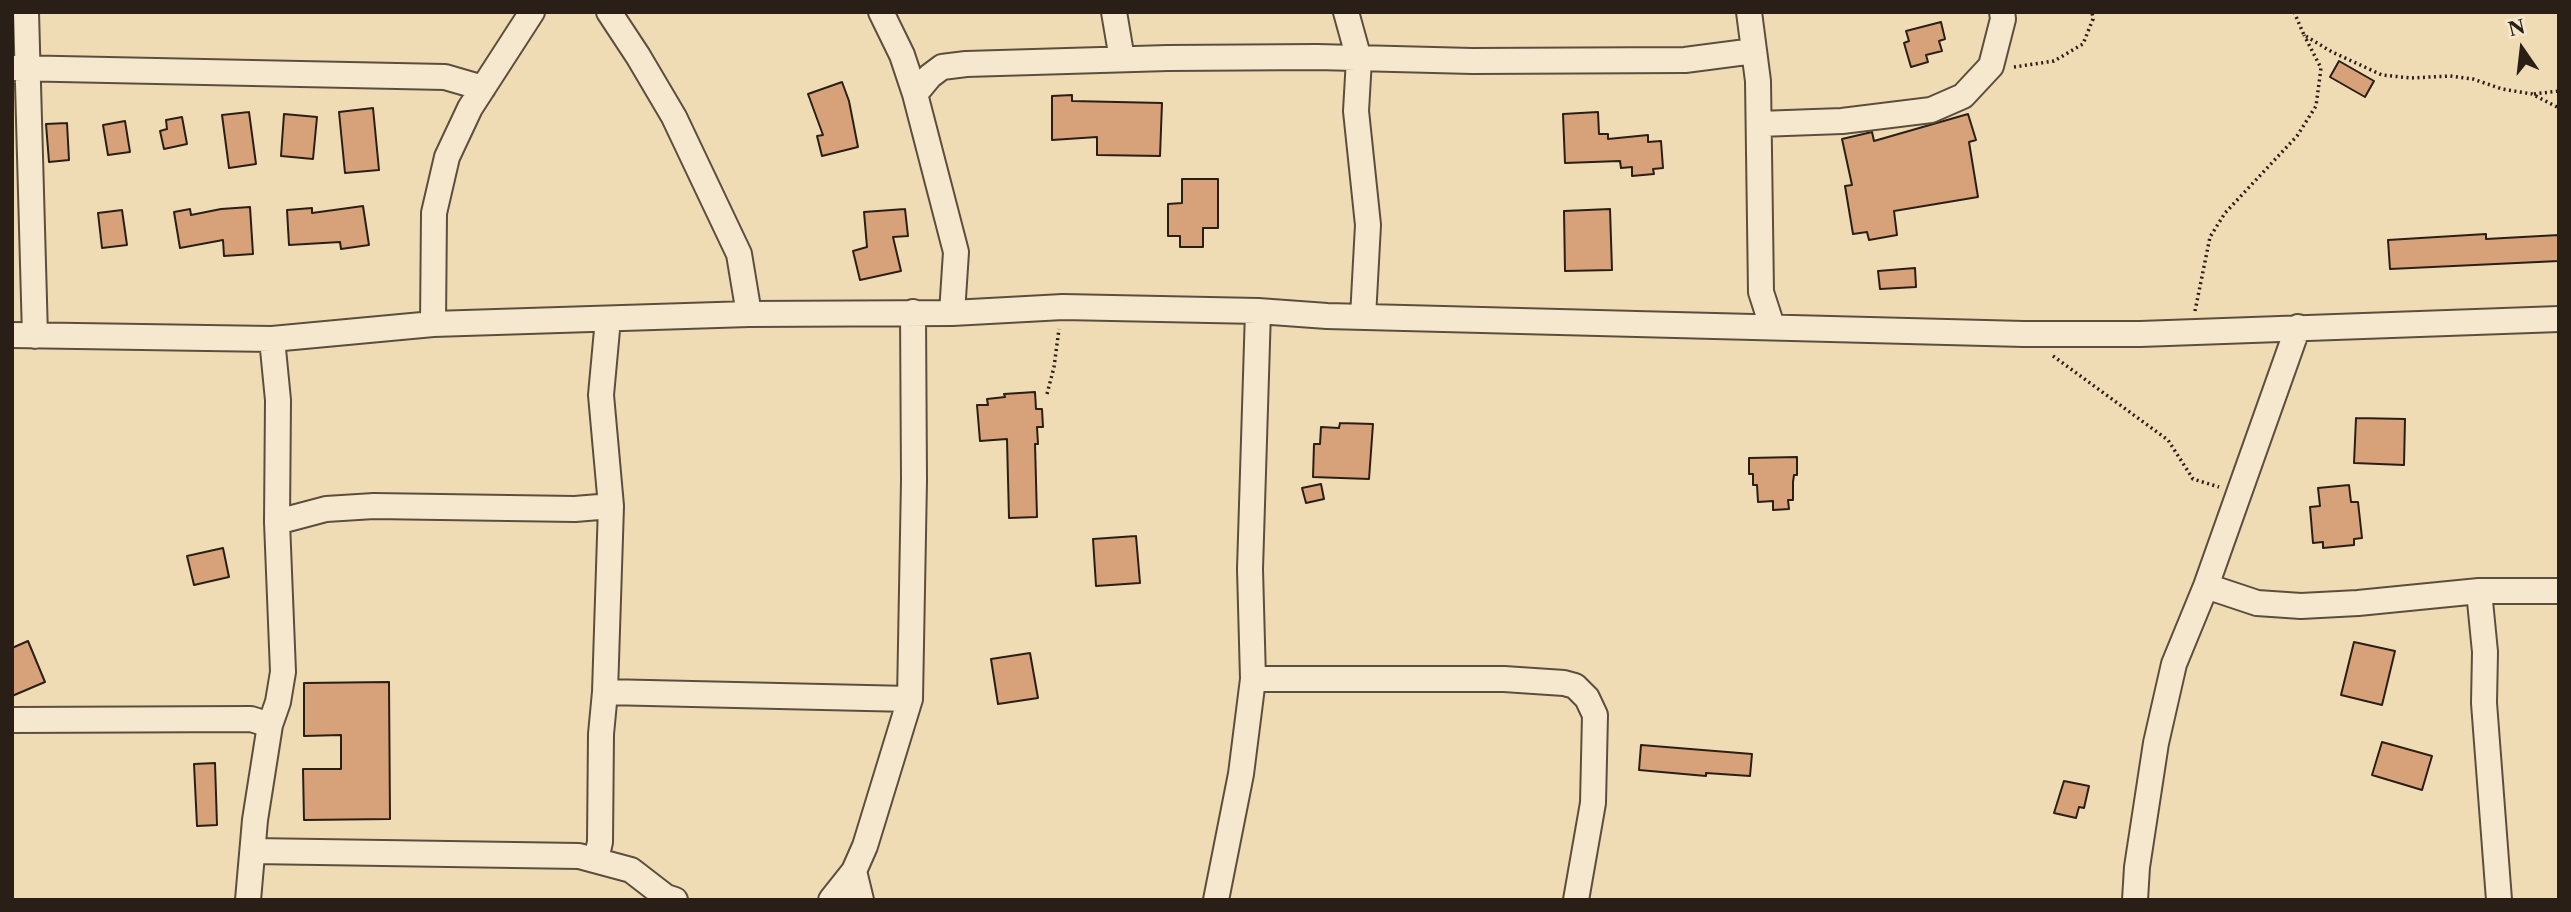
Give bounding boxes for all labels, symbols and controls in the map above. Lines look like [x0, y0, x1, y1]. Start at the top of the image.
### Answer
north arrow [2487, 14, 2557, 84]
text: N [2506, 15, 2528, 41]

